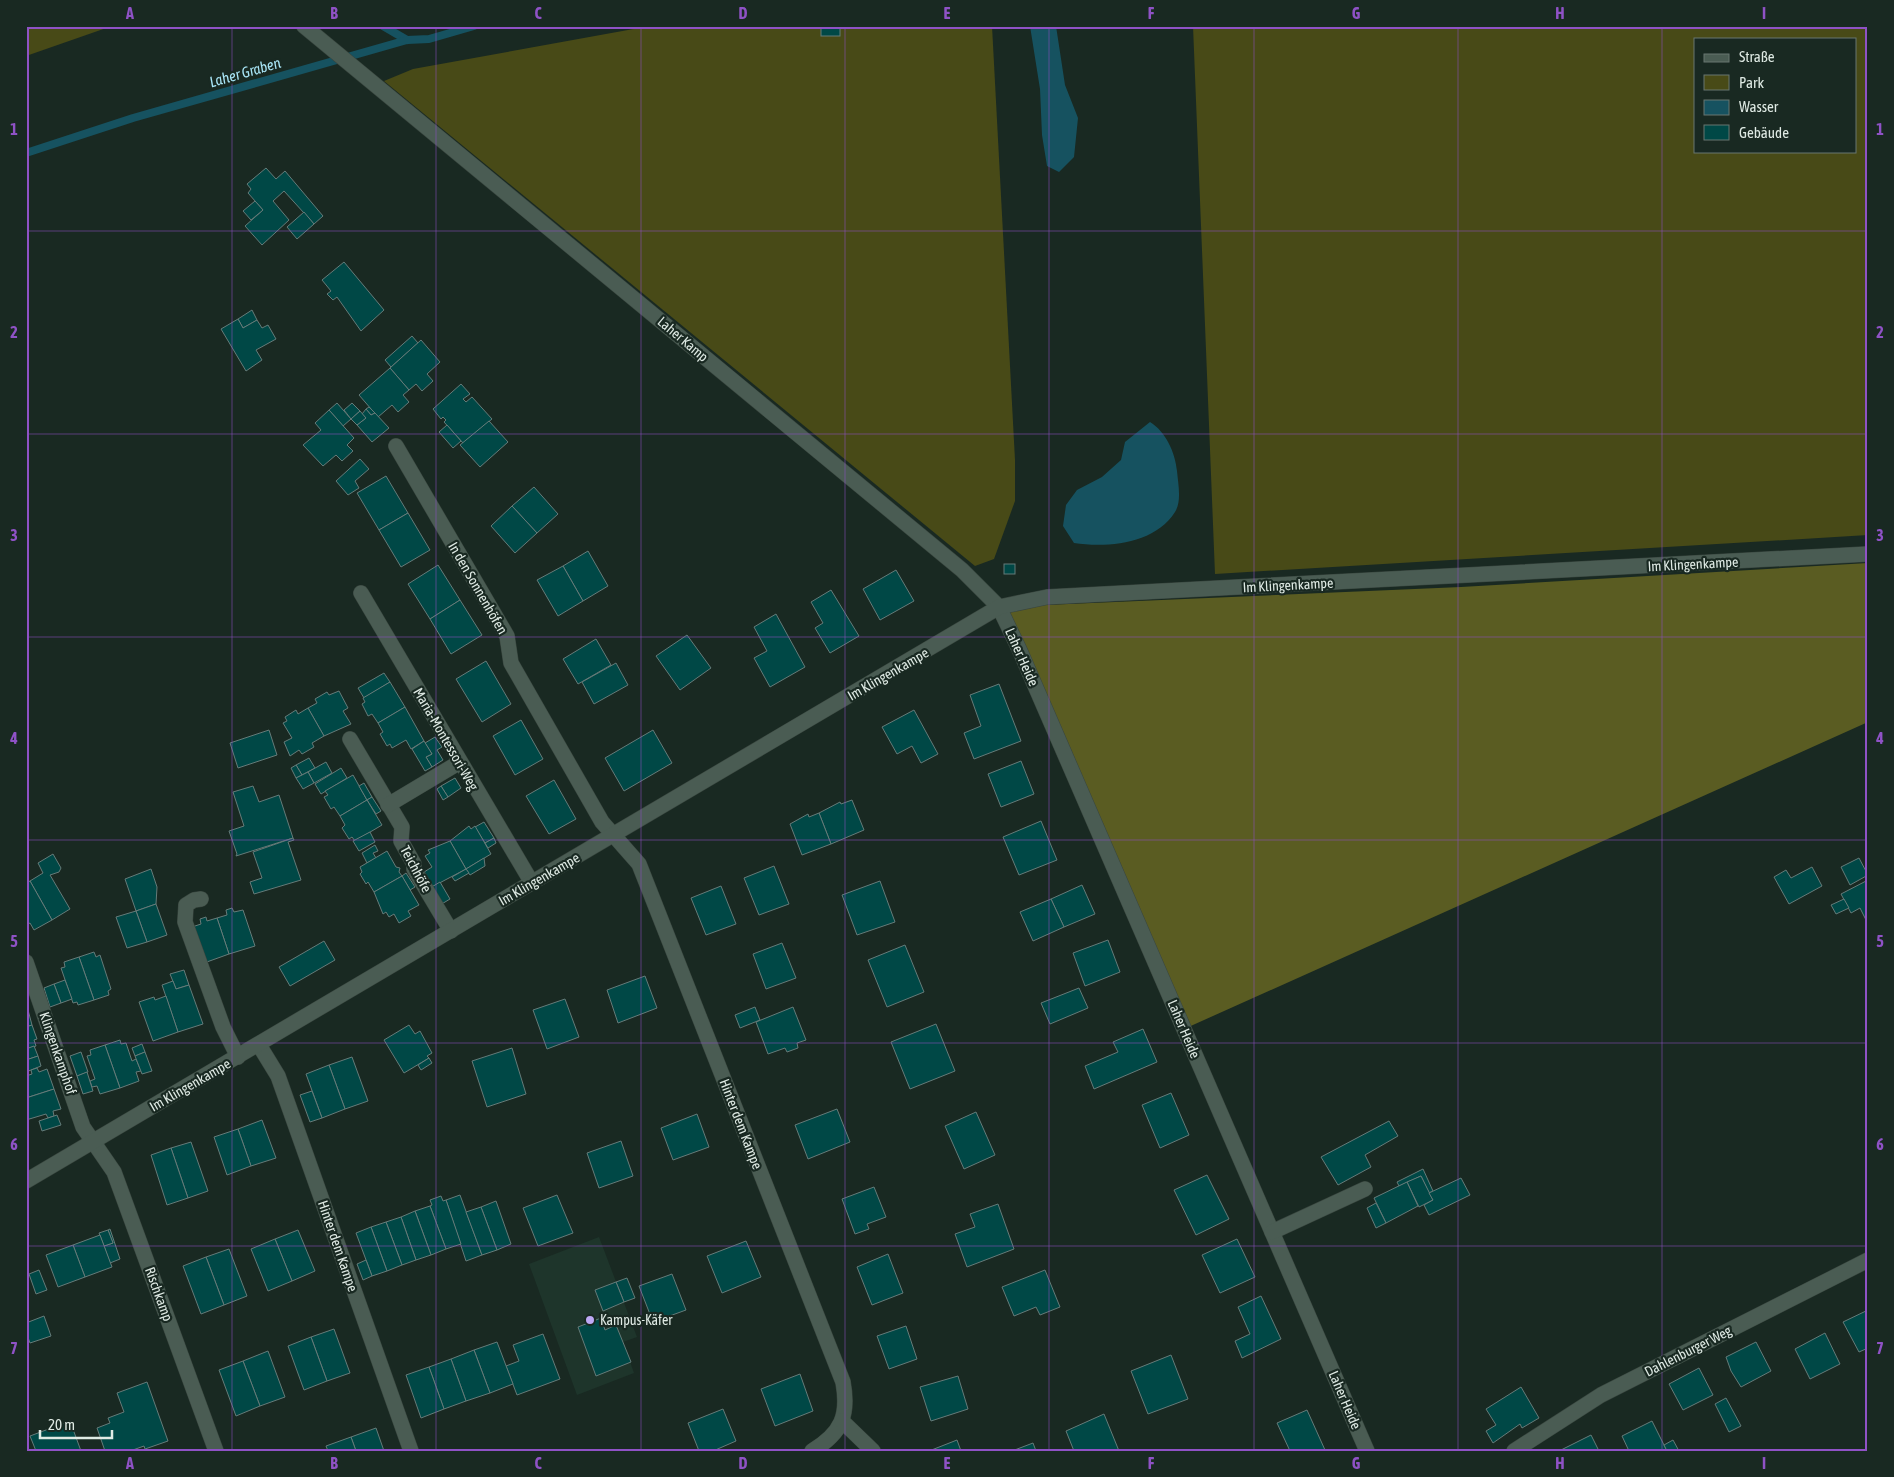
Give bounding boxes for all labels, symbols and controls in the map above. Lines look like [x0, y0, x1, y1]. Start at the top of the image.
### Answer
text: A [125, 4, 134, 22]
text: B [330, 4, 338, 22]
text: C [534, 4, 542, 22]
text: D [739, 4, 748, 22]
text: E [944, 4, 951, 22]
text: F [1148, 4, 1155, 22]
text: G [1352, 4, 1361, 22]
text: H [1555, 4, 1565, 22]
text: I [1762, 4, 1766, 22]
legend [1694, 38, 1856, 152]
text: Straße [1739, 48, 1775, 65]
water label: Laher Graben [207, 54, 283, 90]
text: Park [1739, 74, 1764, 91]
text: Wasser [1739, 98, 1779, 115]
text: 1 [10, 120, 18, 138]
text: 1 [1876, 120, 1884, 138]
text: Gebäude [1739, 124, 1789, 141]
street label: Laher Kamp [655, 313, 712, 365]
text: 2 [10, 323, 18, 341]
text: 2 [1876, 323, 1884, 341]
text: 3 [10, 526, 18, 544]
text: 3 [1876, 526, 1884, 544]
street label: In den Sonnenhöfen [445, 539, 511, 637]
street label: Im Klingenkampe [1647, 554, 1739, 574]
street label: Im Klingenkampe [1242, 575, 1334, 595]
street label: Laher Heide [1002, 626, 1042, 688]
street label: Im Klingenkampe [845, 644, 931, 704]
street label: Maria-Montessori-Weg [410, 685, 482, 793]
text: 4 [9, 729, 18, 747]
text: 4 [1875, 729, 1884, 747]
street label: Teichhöfe [397, 843, 435, 895]
street label: Im Klingenkampe [496, 849, 582, 909]
text: 5 [10, 932, 18, 950]
text: 5 [1876, 932, 1884, 950]
street label: Laher Heide [1165, 997, 1203, 1061]
street label: Klingenkamphof [36, 1010, 80, 1096]
street label: Im Klingenkampe [147, 1055, 233, 1115]
street label: Hinter dem Kampe [716, 1077, 766, 1171]
text: 6 [10, 1135, 18, 1153]
text: 6 [1876, 1135, 1884, 1153]
street label: Hinter dem Kampe [315, 1198, 361, 1294]
street label: Rischkamp [142, 1265, 176, 1324]
place label: Kampus-Käfer [600, 1312, 673, 1328]
marker: Kampus-Käfer [584, 1314, 596, 1326]
street label: Dahlenburger Weg [1642, 1322, 1734, 1380]
text: 7 [10, 1339, 18, 1357]
text: 7 [1876, 1339, 1884, 1357]
street label: Laher Heide [1326, 1368, 1364, 1432]
scale bar [40, 1407, 112, 1439]
text: 20 m [48, 1416, 75, 1433]
text: A [125, 1454, 134, 1472]
text: B [330, 1454, 338, 1472]
text: C [534, 1454, 542, 1472]
text: D [739, 1454, 748, 1472]
text: E [944, 1454, 951, 1472]
text: F [1148, 1454, 1155, 1472]
text: G [1352, 1454, 1361, 1472]
text: H [1555, 1454, 1565, 1472]
text: I [1762, 1454, 1766, 1472]

